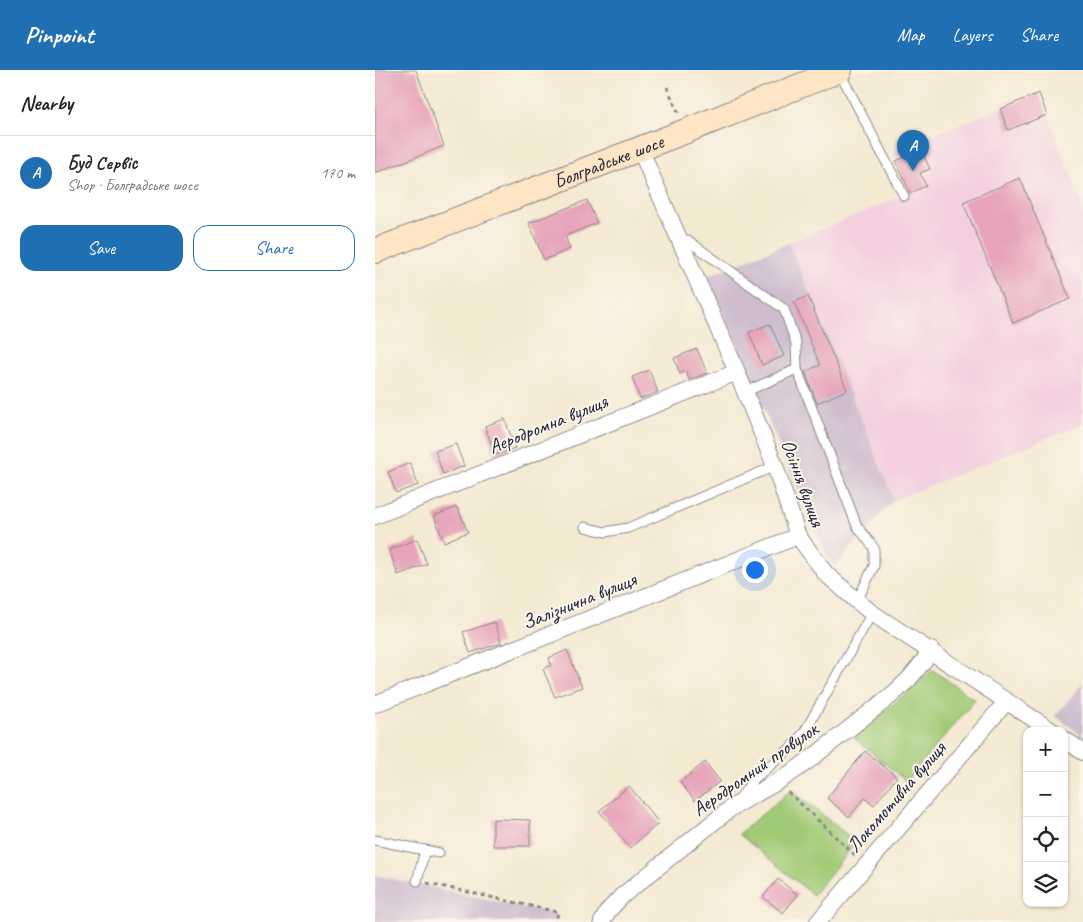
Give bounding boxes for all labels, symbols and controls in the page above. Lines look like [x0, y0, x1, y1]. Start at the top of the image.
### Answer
text: Pinpoint [25, 20, 94, 50]
text: Map [897, 24, 925, 46]
text: Layers [953, 24, 992, 46]
text: Share [1020, 24, 1058, 46]
text: Nearby [20, 90, 73, 116]
street label: Болградське шосе [550, 128, 668, 194]
pin: A [897, 130, 929, 171]
text: Буд Сервіс [67, 151, 137, 175]
text: A [32, 163, 40, 183]
text: 170 m [321, 163, 355, 183]
text: Shop · Болградське шосе [67, 175, 198, 195]
button: Save [20, 225, 183, 271]
button: Share [193, 225, 355, 271]
street label: Аеродромна вулиця [485, 389, 612, 459]
street label: Осіння вулиця [776, 436, 831, 531]
your location [742, 557, 768, 583]
street label: Залізнична вулиця [518, 566, 642, 636]
street label: Аеродромний провулок [687, 715, 824, 822]
map controls [1023, 727, 1068, 907]
button: + [1023, 727, 1068, 772]
street label: Локомотивна вулиця [841, 735, 952, 857]
button: − [1023, 772, 1068, 817]
button: locate [1023, 817, 1068, 862]
button: layers [1023, 862, 1068, 907]

